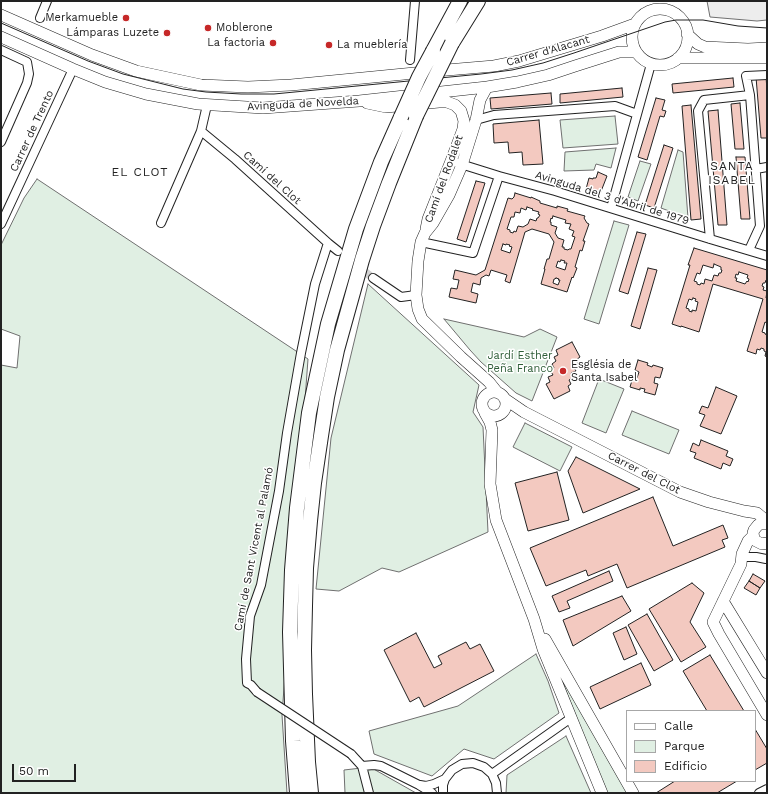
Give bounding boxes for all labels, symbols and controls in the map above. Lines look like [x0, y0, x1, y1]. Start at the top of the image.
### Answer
place label: Merkamueble [45, 11, 118, 25]
marker: Merkamueble [121, 13, 131, 23]
place label: Moblerone [216, 21, 273, 35]
marker: Moblerone [203, 23, 213, 33]
place label: Lámparas Luzete [66, 26, 159, 40]
marker: Lámparas Luzete [162, 28, 172, 38]
street label: Carrer d'Alacant [505, 33, 591, 69]
place label: La factoria [207, 36, 265, 50]
marker: La factoria [268, 38, 278, 48]
place label: La mueblería [337, 38, 407, 52]
marker: La mueblería [324, 40, 334, 50]
street label: Carrer de Trento [7, 88, 57, 174]
street label: Avinguda de Novelda [247, 94, 359, 114]
street label: Camí del Rodalet [422, 133, 466, 225]
street label: Camí del Clot [240, 149, 304, 207]
district label: SANTA ISABEL [708, 159, 756, 187]
district label: EL CLOT [111, 165, 169, 179]
street label: Avinguda del 3 d'Abril de 1979 [533, 168, 691, 228]
park label: Jardí Esther Peña Franco [487, 349, 553, 375]
place label: Església de Santa Isabel [571, 358, 637, 384]
marker: Església de Santa Isabel [558, 366, 568, 376]
street label: Carrer del Clot [606, 449, 682, 497]
street label: Camí de Sant Vicent al Palamó [232, 466, 276, 632]
legend [626, 710, 756, 782]
text: Calle [664, 719, 693, 733]
text: Parque [664, 739, 705, 753]
scale bar [14, 756, 78, 782]
text: Edificio [664, 759, 707, 773]
text: 50 m [19, 764, 49, 778]

